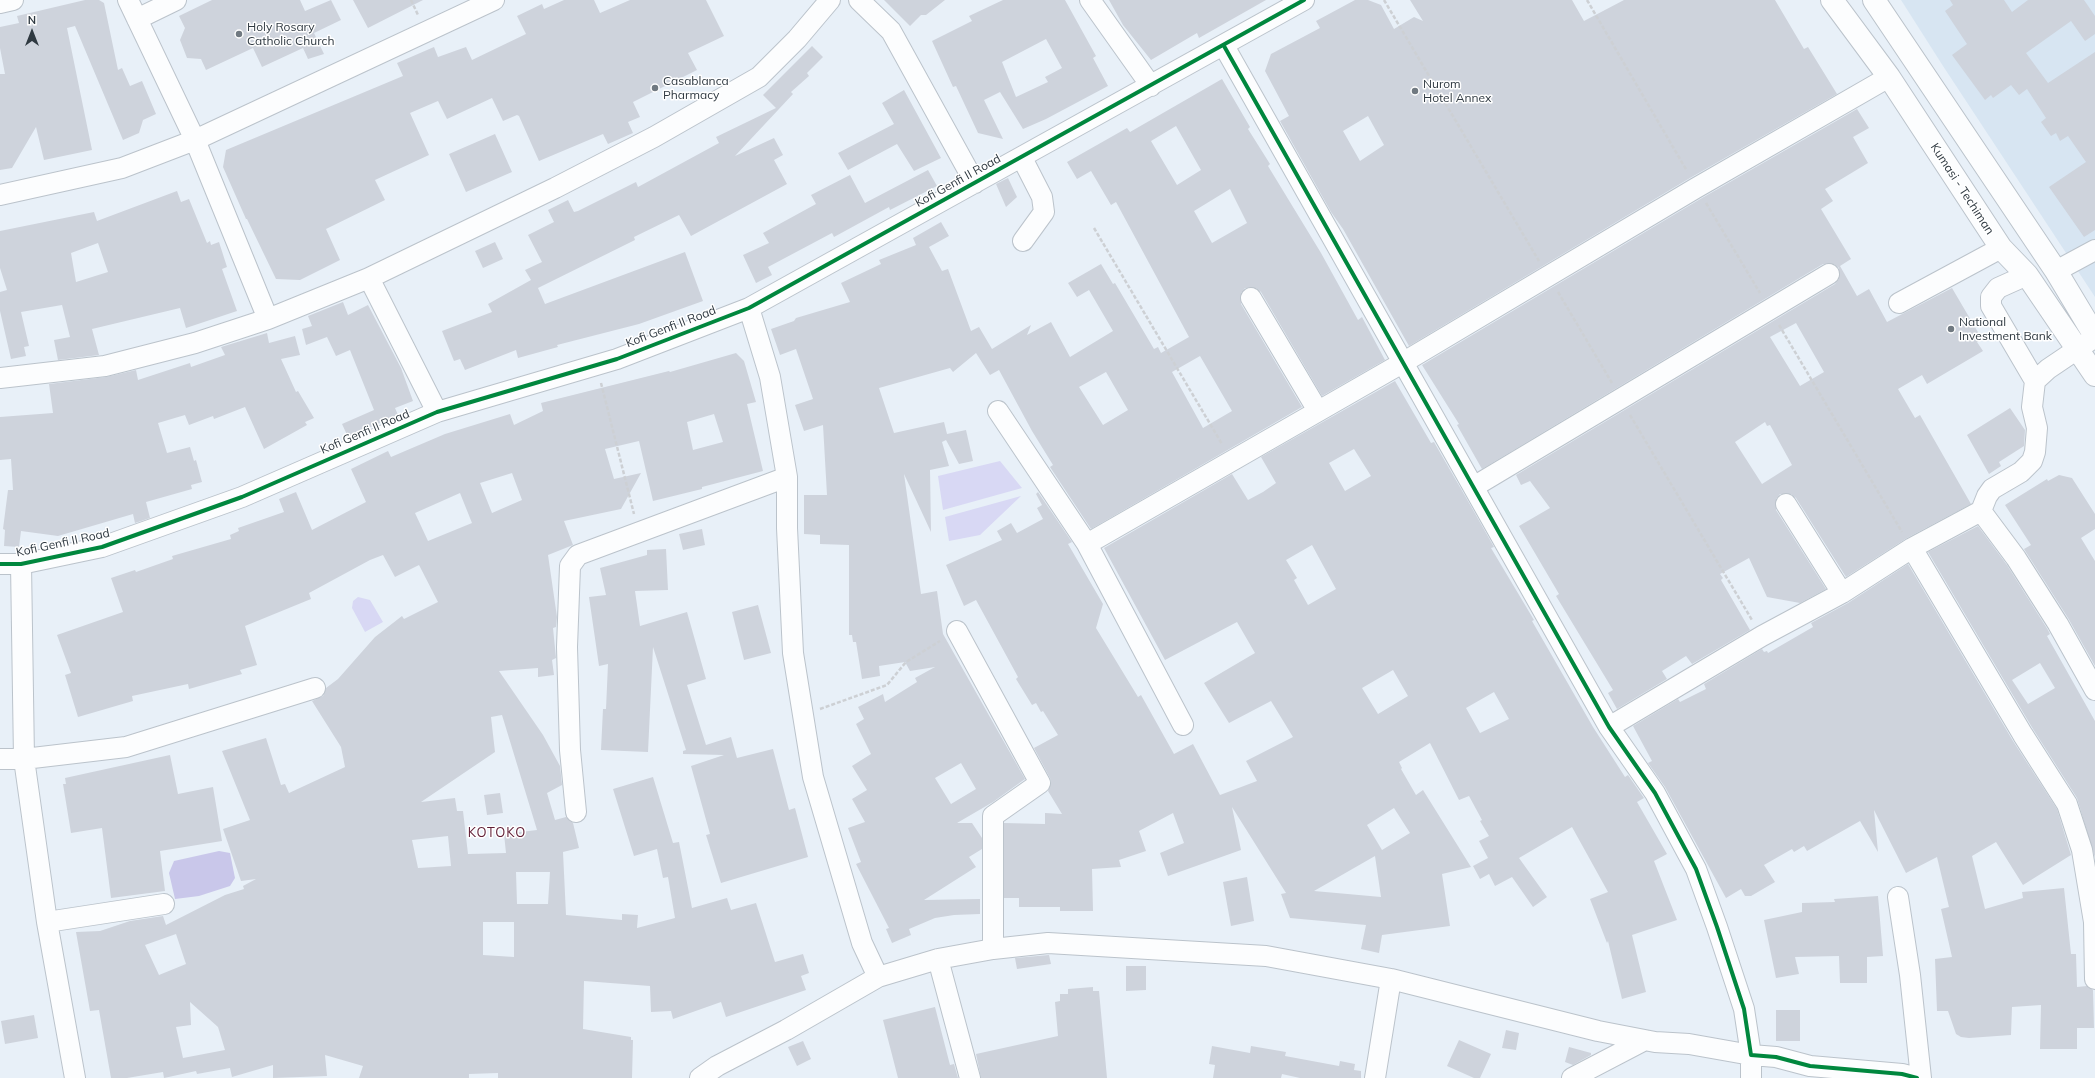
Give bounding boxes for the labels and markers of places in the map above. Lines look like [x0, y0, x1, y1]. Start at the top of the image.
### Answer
place label: Holy Rosary Catholic Church [247, 20, 334, 48]
marker: Holy Rosary Catholic Church [234, 29, 244, 39]
place label: Casablanca Pharmacy [663, 74, 729, 102]
place label: Nurom Hotel Annex [1423, 77, 1491, 105]
marker: Casablanca Pharmacy [650, 83, 660, 93]
marker: Nurom Hotel Annex [1410, 86, 1420, 96]
place label: National Investment Bank [1959, 315, 2052, 343]
marker: National Investment Bank [1946, 324, 1956, 334]

